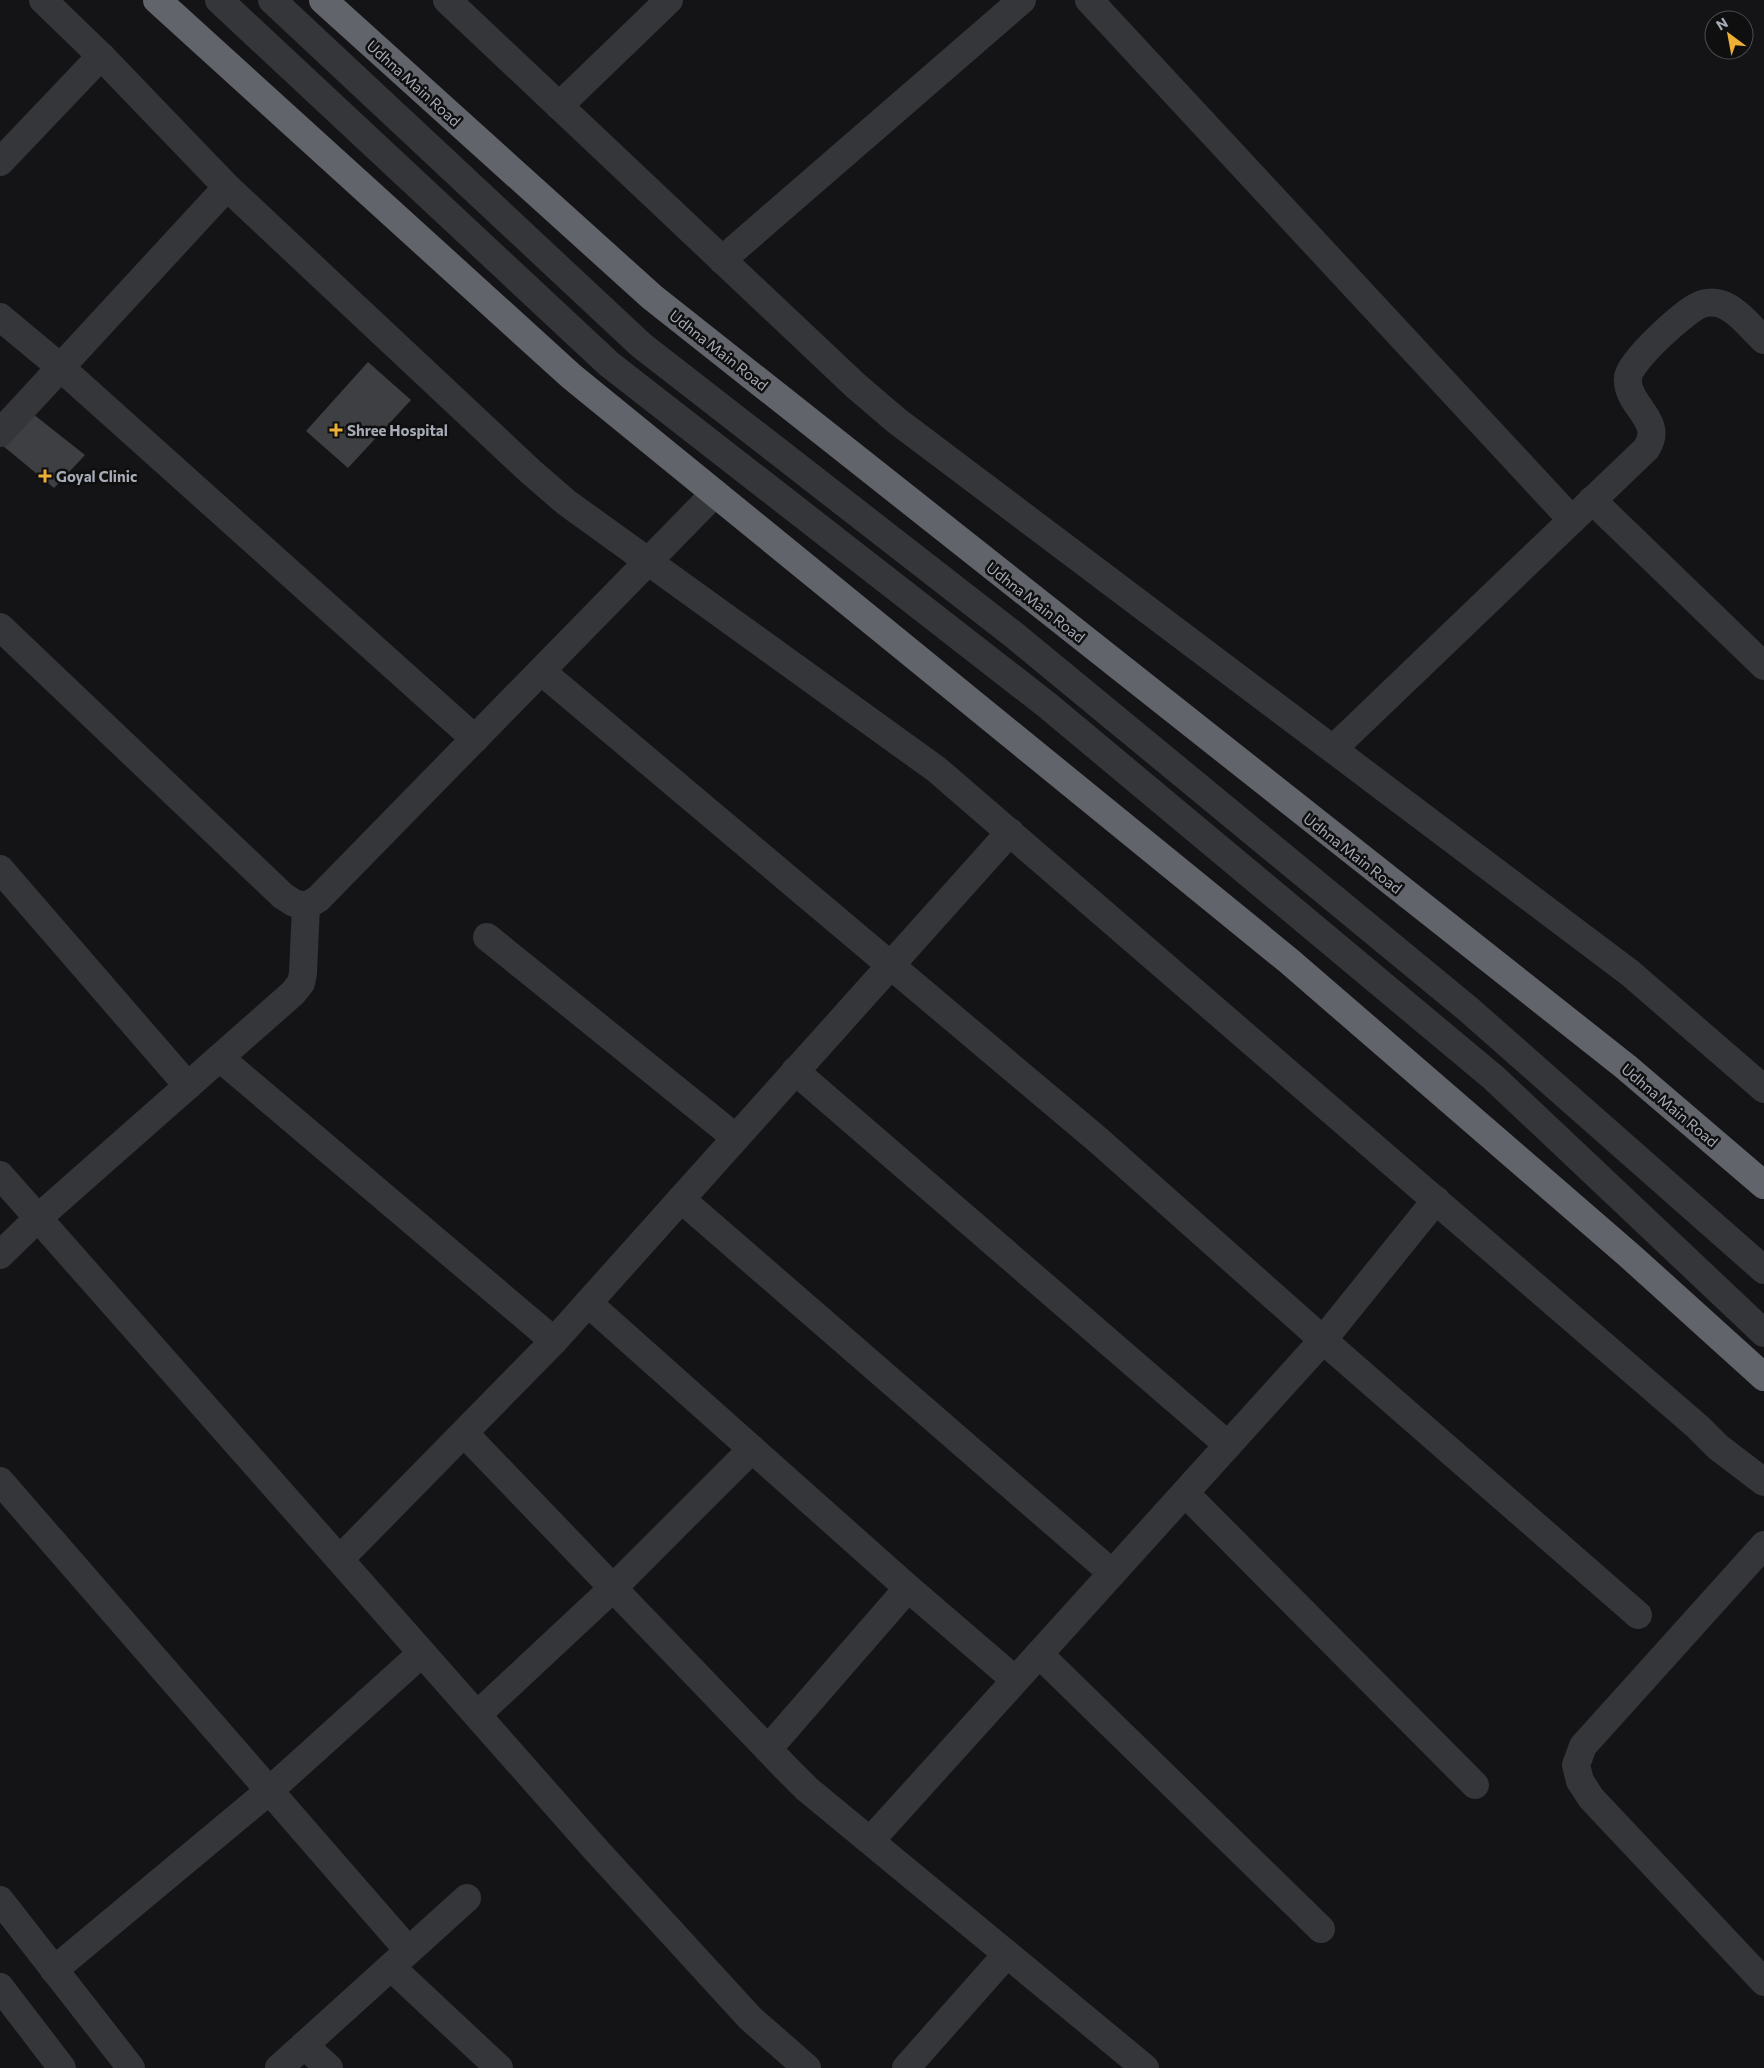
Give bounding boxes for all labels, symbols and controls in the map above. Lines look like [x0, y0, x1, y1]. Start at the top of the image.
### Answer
north arrow [1704, 10, 1754, 60]
text: N [1713, 14, 1731, 34]
street label: Udhna Main Road [363, 36, 465, 130]
street label: Udhna Main Road [666, 306, 772, 394]
place label: Shree Hospital [347, 421, 448, 439]
marker: Shree Hospital [329, 423, 343, 437]
place label: Goyal Clinic [56, 467, 137, 485]
marker: Goyal Clinic [38, 469, 52, 483]
street label: Udhna Main Road [983, 558, 1089, 646]
street label: Udhna Main Road [1300, 809, 1406, 897]
street label: Udhna Main Road [1618, 1060, 1722, 1150]

